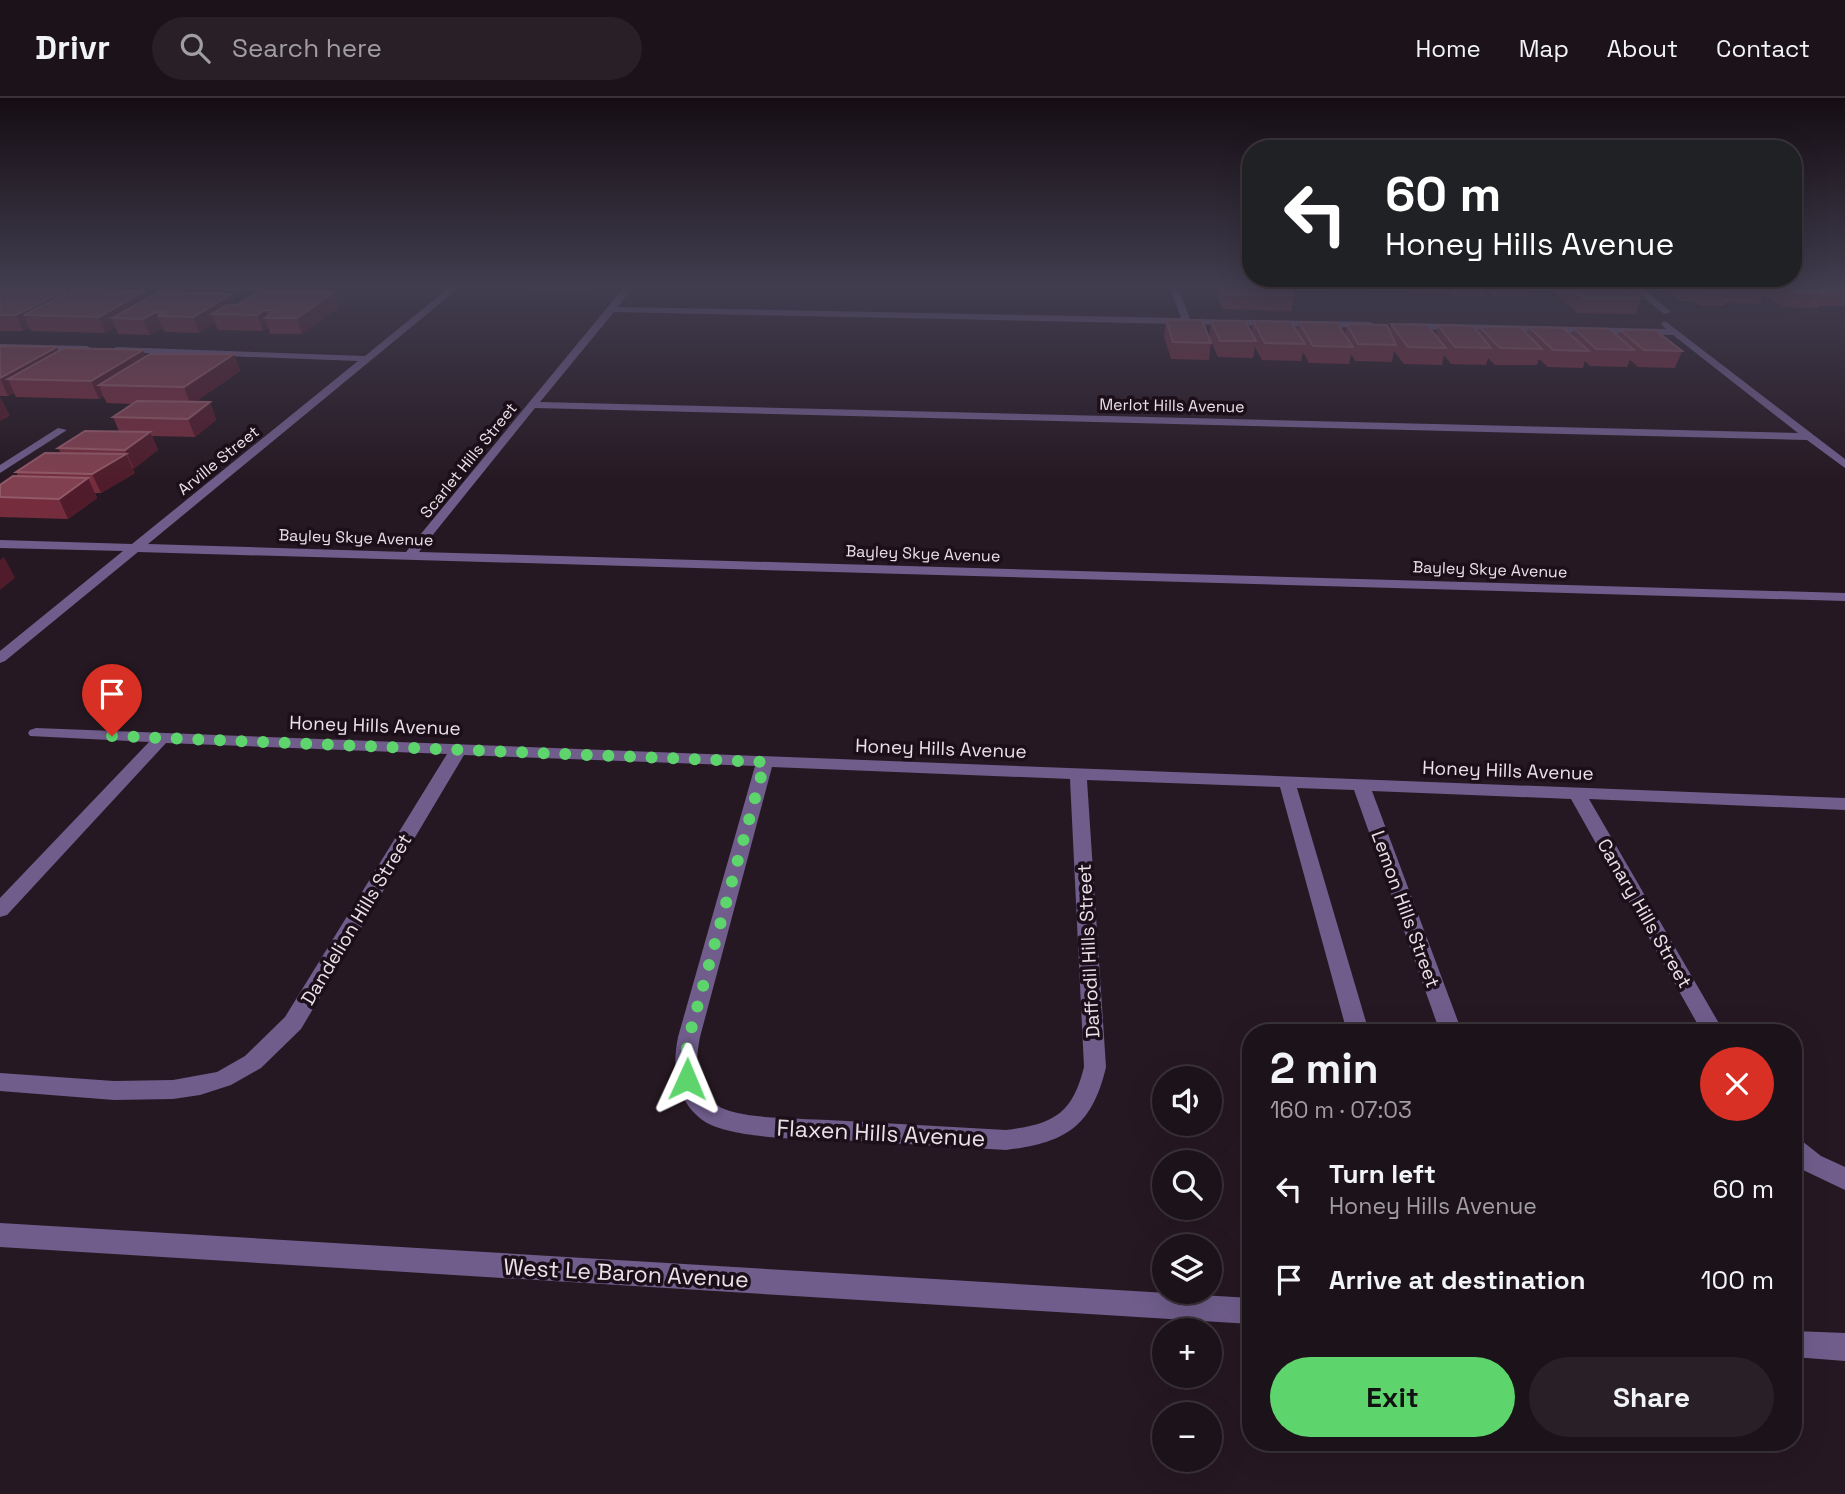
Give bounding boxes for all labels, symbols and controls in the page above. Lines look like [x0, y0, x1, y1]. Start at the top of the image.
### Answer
search box [152, 17, 642, 80]
text: Drivr [35, 27, 110, 69]
icon: search [176, 29, 214, 67]
text: Search here [232, 31, 382, 65]
text: Home [1415, 33, 1481, 64]
text: Map [1519, 33, 1569, 64]
text: About [1607, 33, 1678, 64]
text: Contact [1716, 33, 1810, 64]
text: 60 m [1385, 163, 1501, 225]
icon: left [1270, 168, 1361, 259]
text: Honey Hills Avenue [1385, 224, 1674, 264]
street label: Merlot Hills Avenue [1099, 394, 1245, 417]
street label: Scarlet Hills Street [415, 398, 522, 522]
street label: Arville Street [173, 421, 263, 500]
street label: Bayley Skye Avenue [278, 524, 434, 551]
street label: Bayley Skye Avenue [845, 540, 1001, 567]
street label: Bayley Skye Avenue [1412, 556, 1568, 583]
pin [82, 664, 142, 736]
icon: arrive [93, 675, 131, 713]
street label: Honey Hills Avenue [289, 710, 461, 741]
street label: Honey Hills Avenue [855, 733, 1027, 764]
street label: Honey Hills Avenue [1422, 755, 1594, 786]
street label: Lemon Hills Street [1365, 827, 1446, 991]
street label: Dandelion Hills Street [295, 829, 418, 1010]
street label: Canary Hills Street [1592, 834, 1698, 993]
street label: Daffodil Hills Street [1071, 863, 1106, 1039]
position arrow [650, 1042, 724, 1116]
text: 2 min [1270, 1042, 1379, 1095]
button: close [1700, 1047, 1774, 1121]
map controls [1152, 1066, 1222, 1472]
button: sound [1152, 1066, 1222, 1136]
text: 160 m · 07:03 [1270, 1095, 1412, 1125]
street label: Flaxen Hills Avenue [776, 1113, 986, 1153]
button: search [1152, 1150, 1222, 1220]
text: Turn left [1329, 1157, 1436, 1191]
icon: left [1270, 1170, 1308, 1208]
text: 60 m [1712, 1172, 1774, 1206]
text: Honey Hills Avenue [1329, 1191, 1537, 1221]
button: layers [1152, 1234, 1222, 1304]
street label: West Le Baron Avenue [503, 1252, 749, 1294]
icon: arrive [1270, 1261, 1308, 1299]
text: Arrive at destination [1329, 1263, 1586, 1297]
text: 100 m [1701, 1263, 1774, 1297]
button: + [1152, 1318, 1222, 1388]
button: Exit [1270, 1357, 1515, 1437]
button: Share [1529, 1357, 1774, 1437]
button: − [1152, 1402, 1222, 1472]

